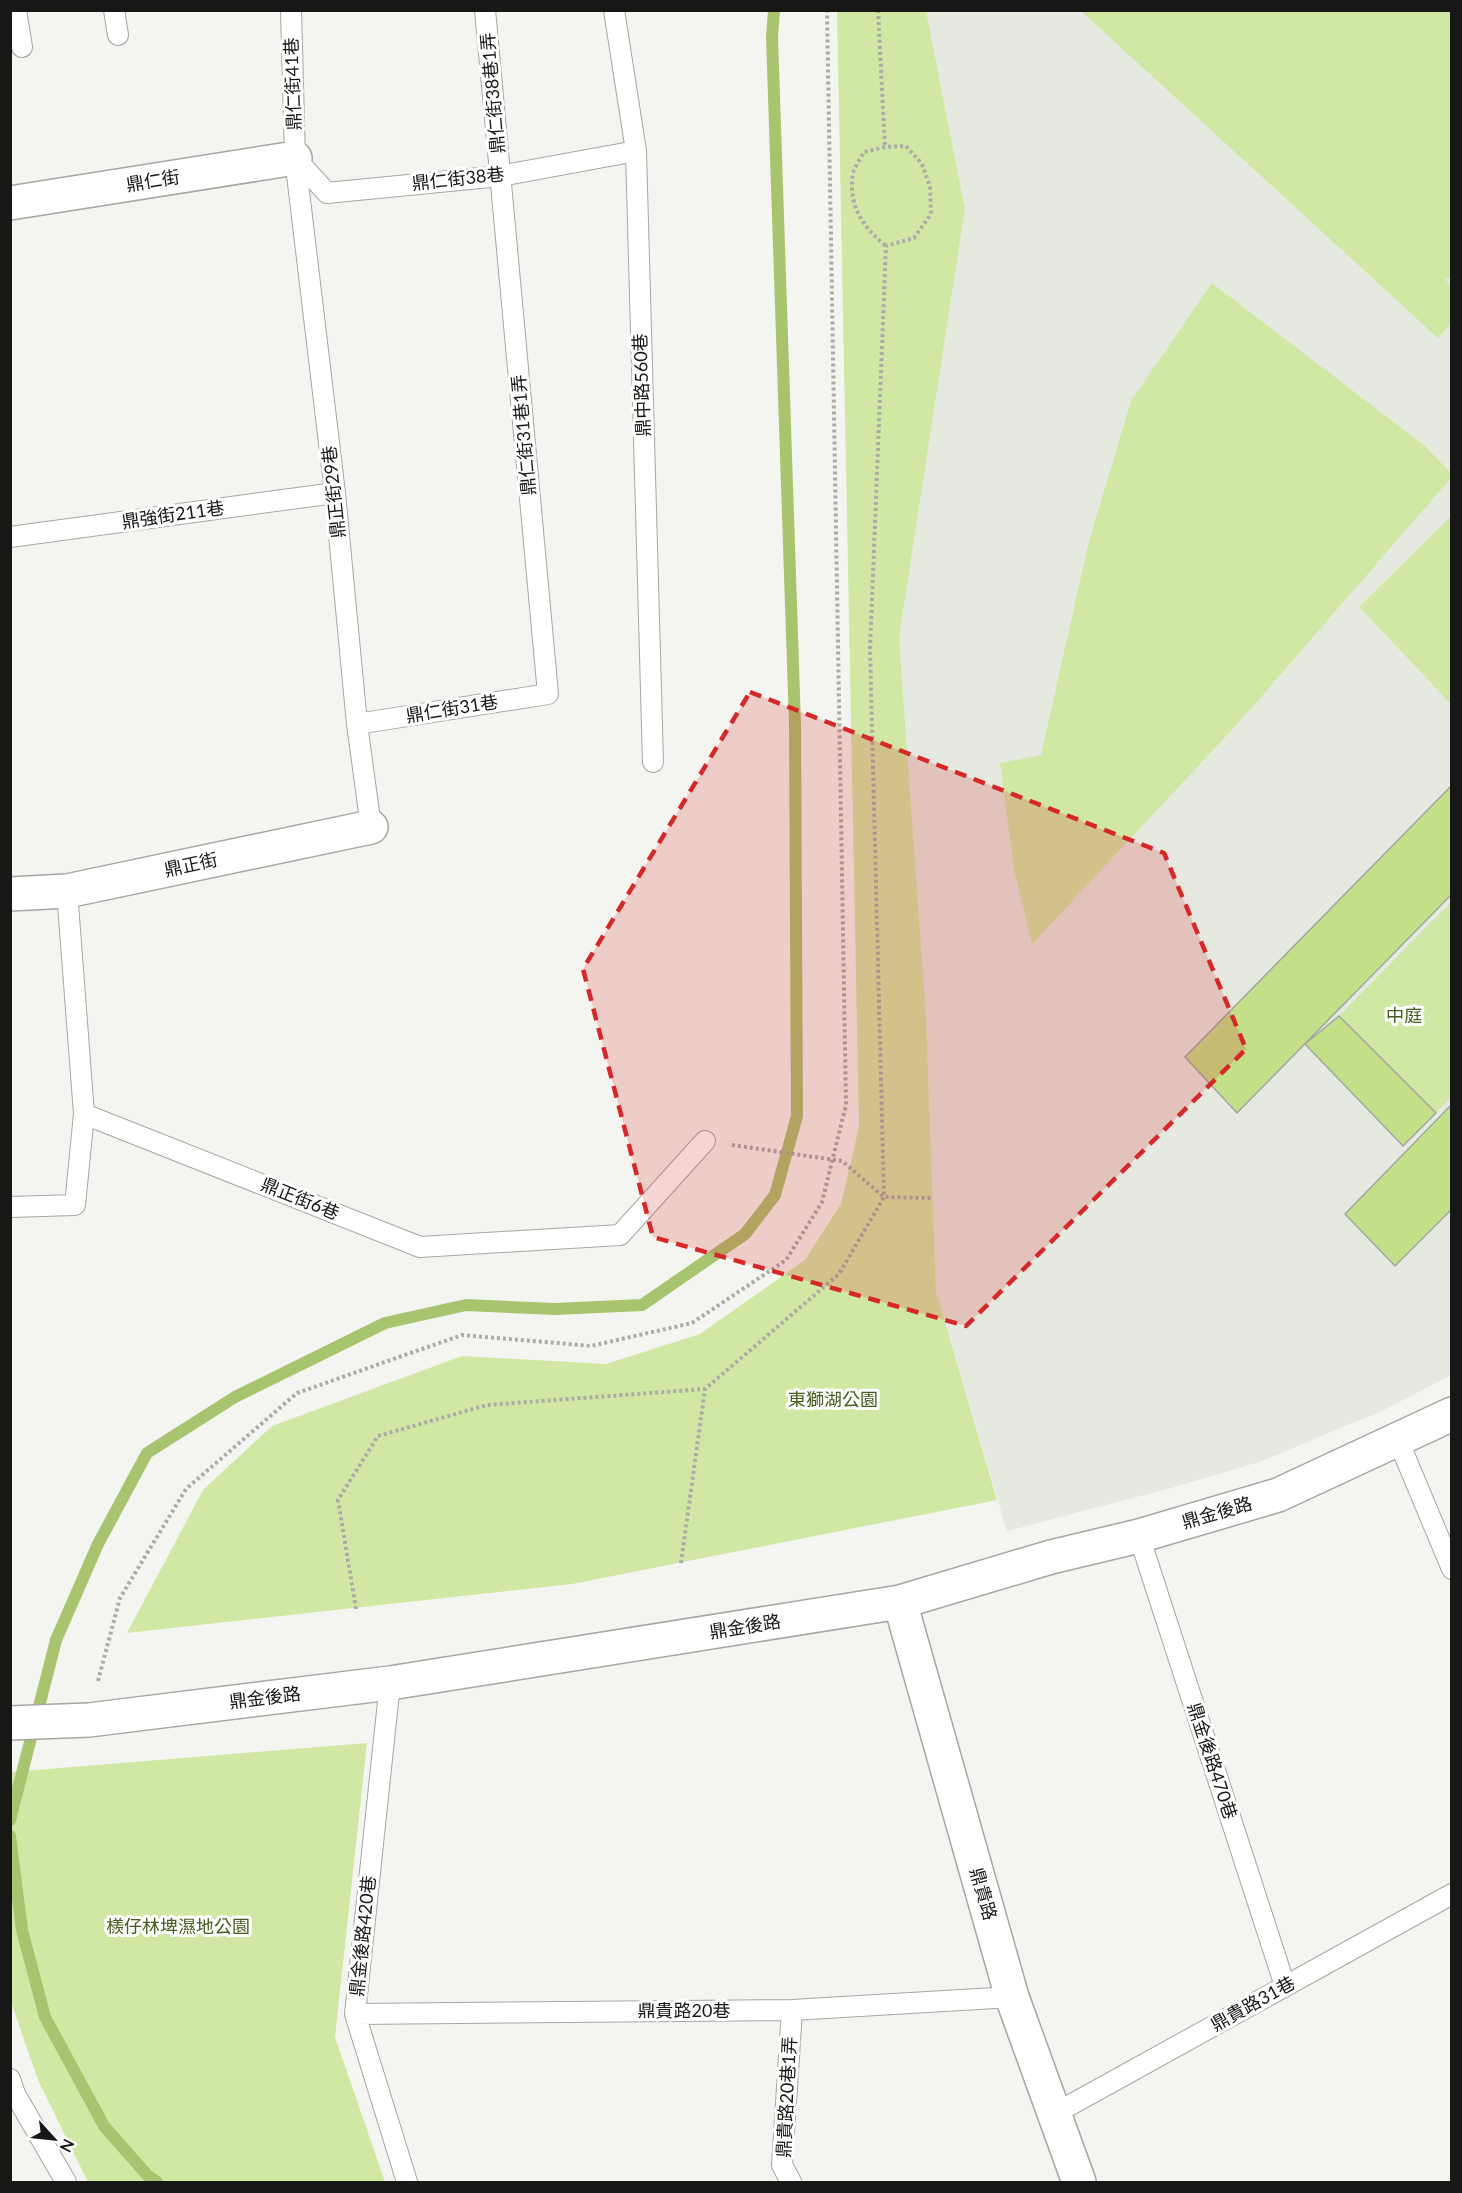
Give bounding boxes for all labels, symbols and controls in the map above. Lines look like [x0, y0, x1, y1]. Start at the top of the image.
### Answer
street label: 鼎仁街38巷1弄 [476, 32, 508, 154]
street label: 鼎仁街41巷 [279, 37, 305, 131]
street label: 鼎仁街38巷 [411, 162, 505, 194]
street label: 鼎仁街 [124, 165, 181, 195]
street label: 鼎中路560巷 [628, 333, 654, 437]
street label: 鼎仁街31巷1弄 [507, 374, 539, 496]
street label: 鼎正街29巷 [317, 445, 349, 539]
street label: 鼎強街211巷 [120, 496, 226, 532]
street label: 鼎仁街31巷 [404, 690, 499, 726]
street label: 鼎正街 [162, 848, 219, 880]
park label: 中庭 [1386, 1004, 1422, 1026]
street label: 鼎正街6巷 [258, 1172, 343, 1224]
park label: 東獅湖公園 [788, 1388, 878, 1410]
street label: 鼎金後路 [1179, 1492, 1254, 1533]
street label: 鼎金後路 [708, 1610, 782, 1643]
street label: 鼎金後路 [228, 1682, 302, 1712]
street label: 鼎金後路470巷 [1184, 1700, 1242, 1822]
street label: 鼎貴路 [966, 1865, 1002, 1923]
street label: 鼎金後路420巷 [345, 1874, 379, 1997]
park label: 檨仔林埤濕地公園 [106, 1915, 250, 1937]
street label: 鼎貴路31巷 [1207, 1971, 1298, 2035]
street label: 鼎貴路20巷 [638, 1999, 730, 2021]
street label: 鼎貴路20巷1弄 [772, 2036, 800, 2158]
north arrow [24, 2109, 84, 2169]
text: N [57, 2136, 79, 2156]

